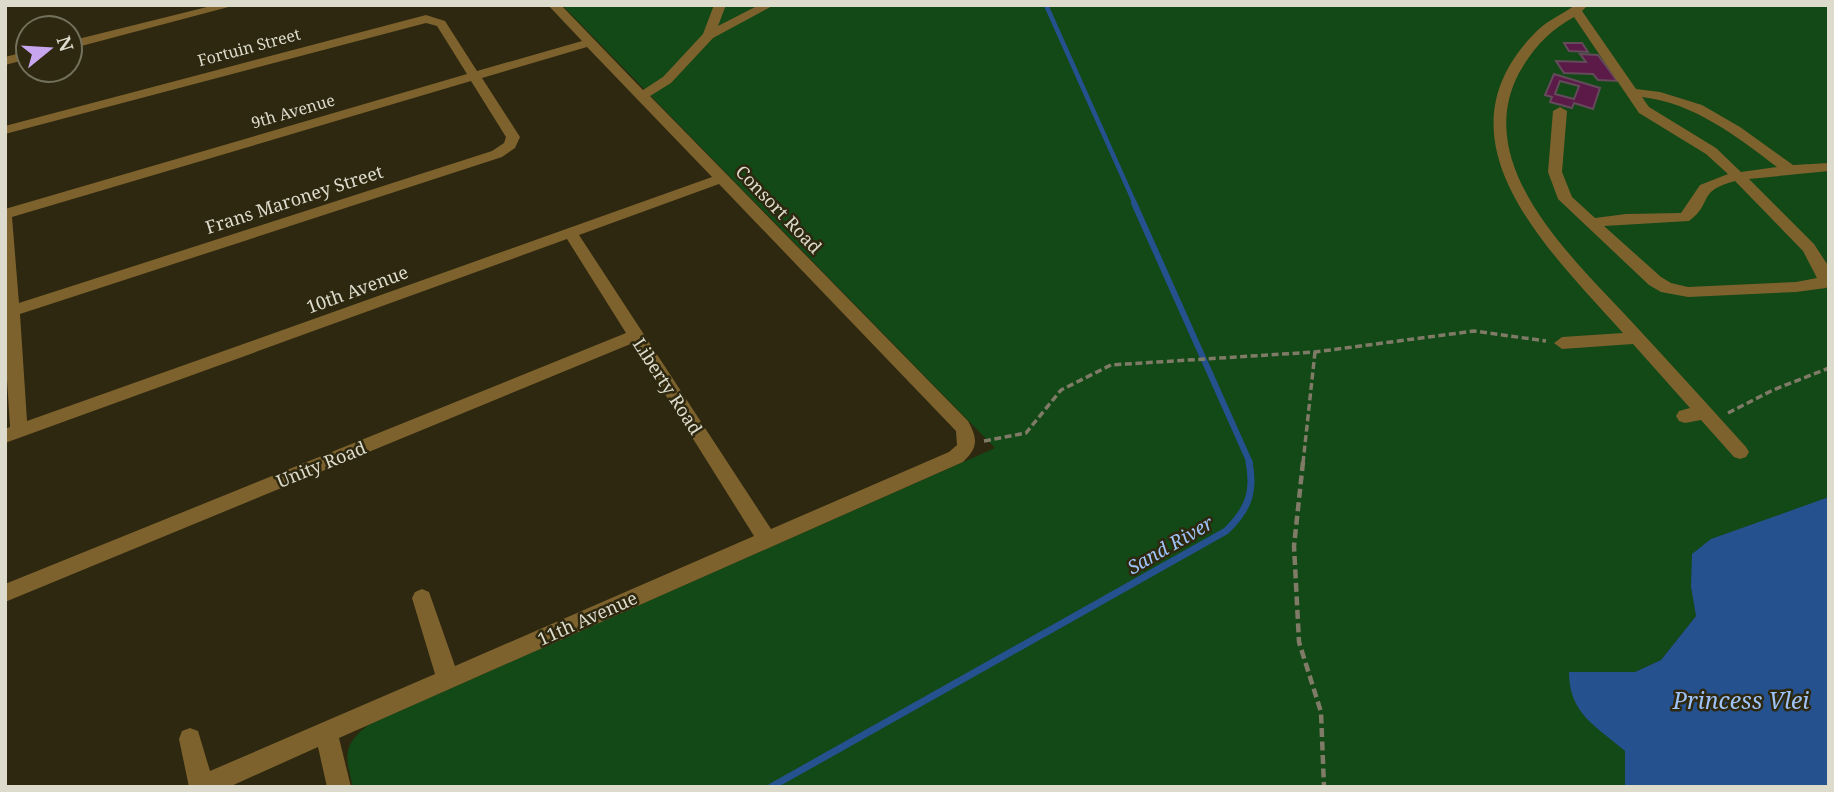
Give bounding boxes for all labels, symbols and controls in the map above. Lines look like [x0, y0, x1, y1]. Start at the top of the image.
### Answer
north arrow [14, 14, 84, 84]
street label: Fortuin Street [195, 23, 303, 71]
text: N [50, 33, 80, 55]
street label: 9th Avenue [249, 89, 337, 133]
street label: Frans Maroney Street [202, 159, 386, 239]
street label: Consort Road [731, 160, 827, 258]
street label: 10th Avenue [303, 259, 411, 319]
street label: Liberty Road [628, 333, 708, 439]
street label: Unity Road [273, 435, 369, 493]
water label: Sand River [1122, 510, 1218, 580]
street label: 11th Avenue [533, 585, 641, 651]
water label: Princess Vlei [1672, 684, 1809, 716]

